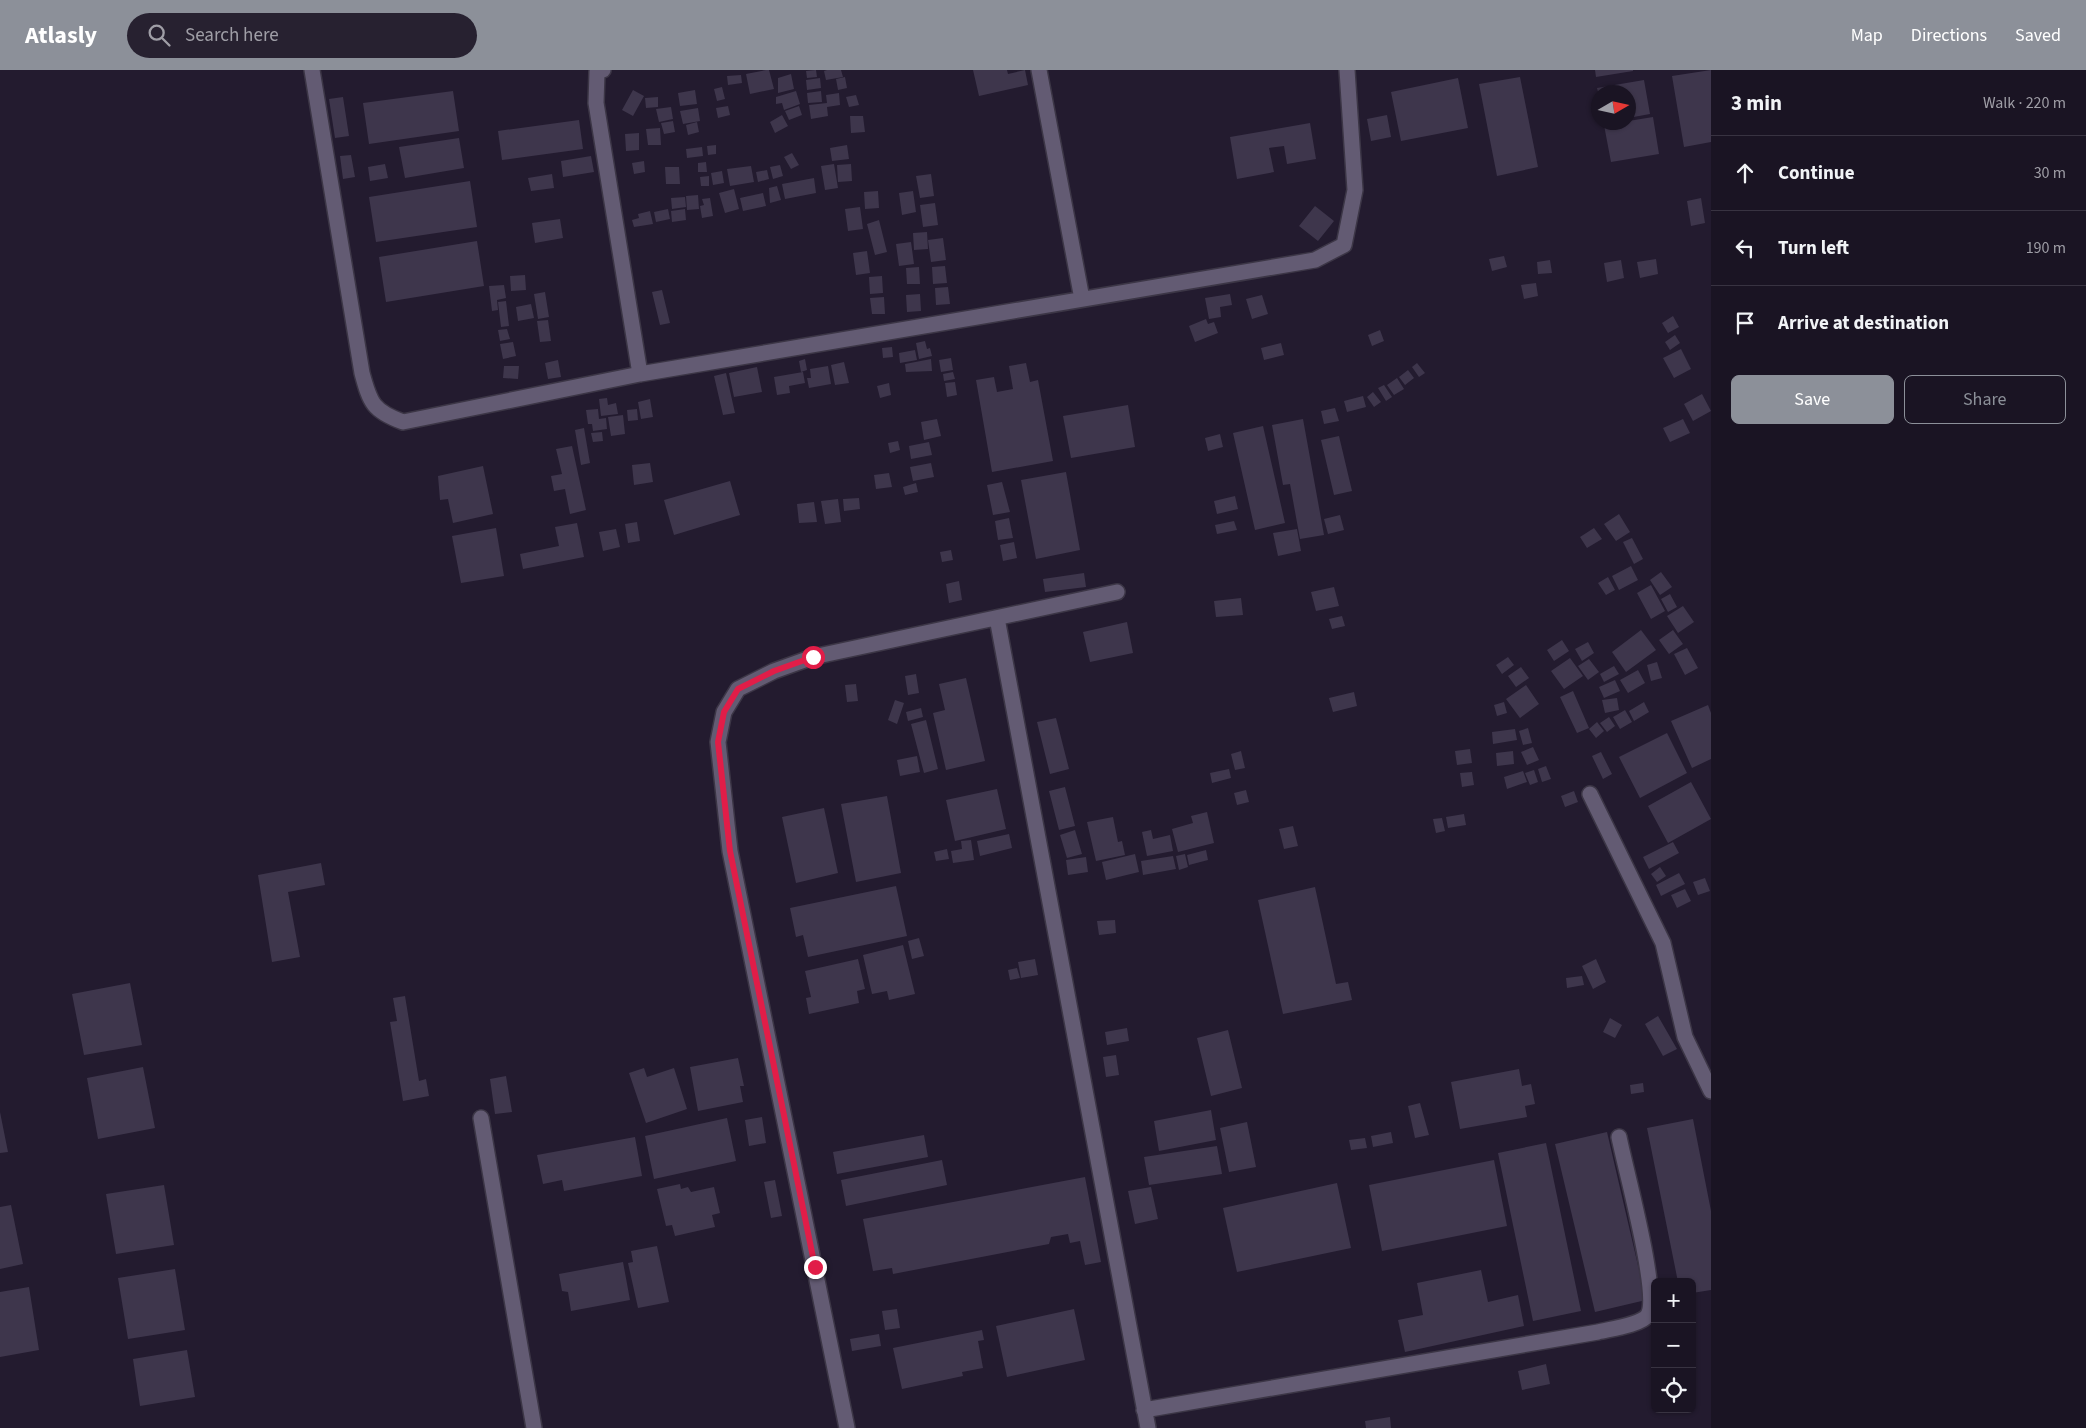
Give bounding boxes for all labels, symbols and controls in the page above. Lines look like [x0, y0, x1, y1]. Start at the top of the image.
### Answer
search box [127, 13, 477, 58]
text: Atlasly [25, 18, 97, 53]
icon: search [145, 21, 173, 49]
text: Search here [185, 22, 279, 49]
text: Map [1851, 23, 1883, 48]
text: Directions [1911, 23, 1987, 48]
text: Saved [2015, 23, 2061, 48]
north arrow [1591, 85, 1636, 130]
text: 3 min [1731, 88, 1782, 118]
text: Walk · 220 m [1983, 92, 2066, 114]
icon: ahead [1731, 159, 1759, 187]
text: Continue [1778, 160, 1855, 187]
text: 30 m [2034, 162, 2066, 184]
icon: left [1731, 234, 1759, 262]
text: Turn left [1778, 235, 1849, 262]
text: 190 m [2026, 237, 2066, 259]
icon: arrive [1731, 309, 1759, 337]
text: Arrive at destination [1778, 310, 1949, 337]
button: Save [1731, 375, 1894, 424]
button: Share [1904, 375, 2066, 424]
route start [802, 646, 825, 669]
route end [804, 1256, 827, 1279]
map controls [1651, 1278, 1696, 1413]
button: + [1651, 1278, 1696, 1323]
button: − [1651, 1323, 1696, 1368]
button: locate [1651, 1368, 1696, 1413]

